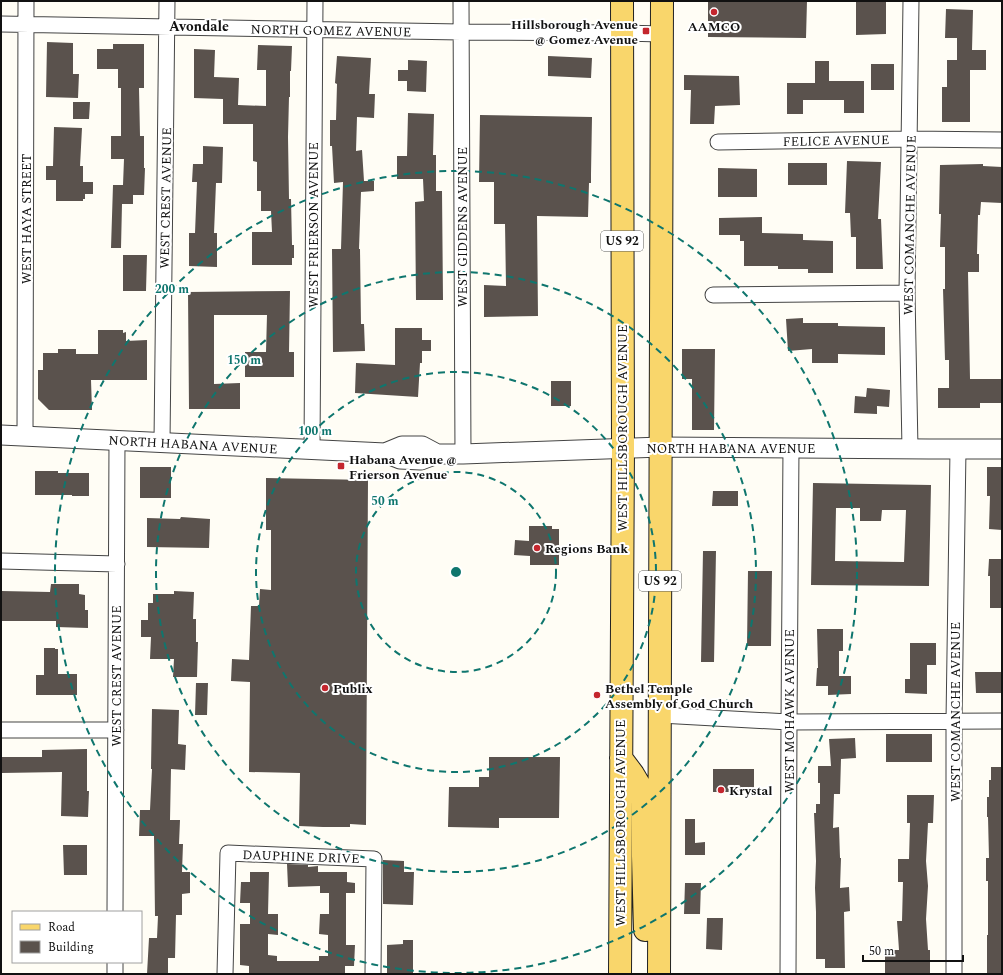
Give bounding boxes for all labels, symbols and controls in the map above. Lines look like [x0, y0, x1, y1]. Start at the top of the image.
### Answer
marker: AAMCO [709, 7, 719, 17]
place label: Hillsborough Avenue @ Gomez Avenue [511, 15, 638, 50]
district label: Avondale [169, 16, 229, 37]
place label: AAMCO [688, 17, 740, 37]
street label: NORTH GOMEZ AVENUE [250, 20, 412, 42]
marker: Hillsborough Avenue @ Gomez Avenue [641, 26, 651, 36]
street label: WEST CREST AVENUE [155, 127, 177, 269]
street label: FELICE AVENUE [782, 130, 890, 152]
street label: WEST COMANCHE AVENUE [898, 135, 922, 315]
street label: WEST FRIERSON AVENUE [304, 142, 324, 308]
street label: WEST GIDDENS AVENUE [453, 147, 473, 307]
street label: WEST HAYA STREET [17, 153, 37, 284]
road number: US 92 [601, 231, 643, 251]
text: 200 m [155, 280, 189, 299]
street label: WEST HILLSBOROUGH AVENUE [613, 324, 633, 532]
text: 150 m [227, 351, 261, 370]
text: 100 m [298, 422, 332, 441]
street label: NORTH HABANA AVENUE [108, 431, 278, 459]
street label: NORTH HABANA AVENUE [646, 439, 816, 459]
place label: Habana Avenue @ Frierson Avenue [349, 450, 457, 485]
marker: Habana Avenue @ Frierson Avenue [336, 461, 346, 471]
text: 50 m [371, 492, 399, 511]
place label: Regions Bank [545, 539, 628, 559]
marker: Regions Bank [532, 543, 542, 553]
centre of rings [449, 565, 463, 579]
road number: US 92 [639, 571, 681, 591]
street label: WEST CREST AVENUE [107, 605, 127, 747]
street label: WEST COMANCHE AVENUE [946, 622, 966, 802]
street label: WEST MOHAWK AVENUE [780, 629, 800, 793]
place label: Publix [333, 679, 373, 699]
place label: Bethel Temple Assembly of God Church [605, 679, 753, 714]
marker: Publix [320, 683, 330, 693]
marker: Bethel Temple Assembly of God Church [592, 690, 602, 700]
street label: WEST HILLSBOROUGH AVENUE [611, 719, 631, 927]
place label: Krystal [729, 781, 773, 801]
marker: Krystal [716, 785, 726, 795]
street label: DAUPHINE DRIVE [242, 845, 360, 869]
legend [12, 911, 142, 963]
text: Road [48, 918, 75, 937]
scale bar [863, 937, 963, 963]
text: Building [48, 938, 94, 957]
text: 50 m [869, 942, 894, 961]

